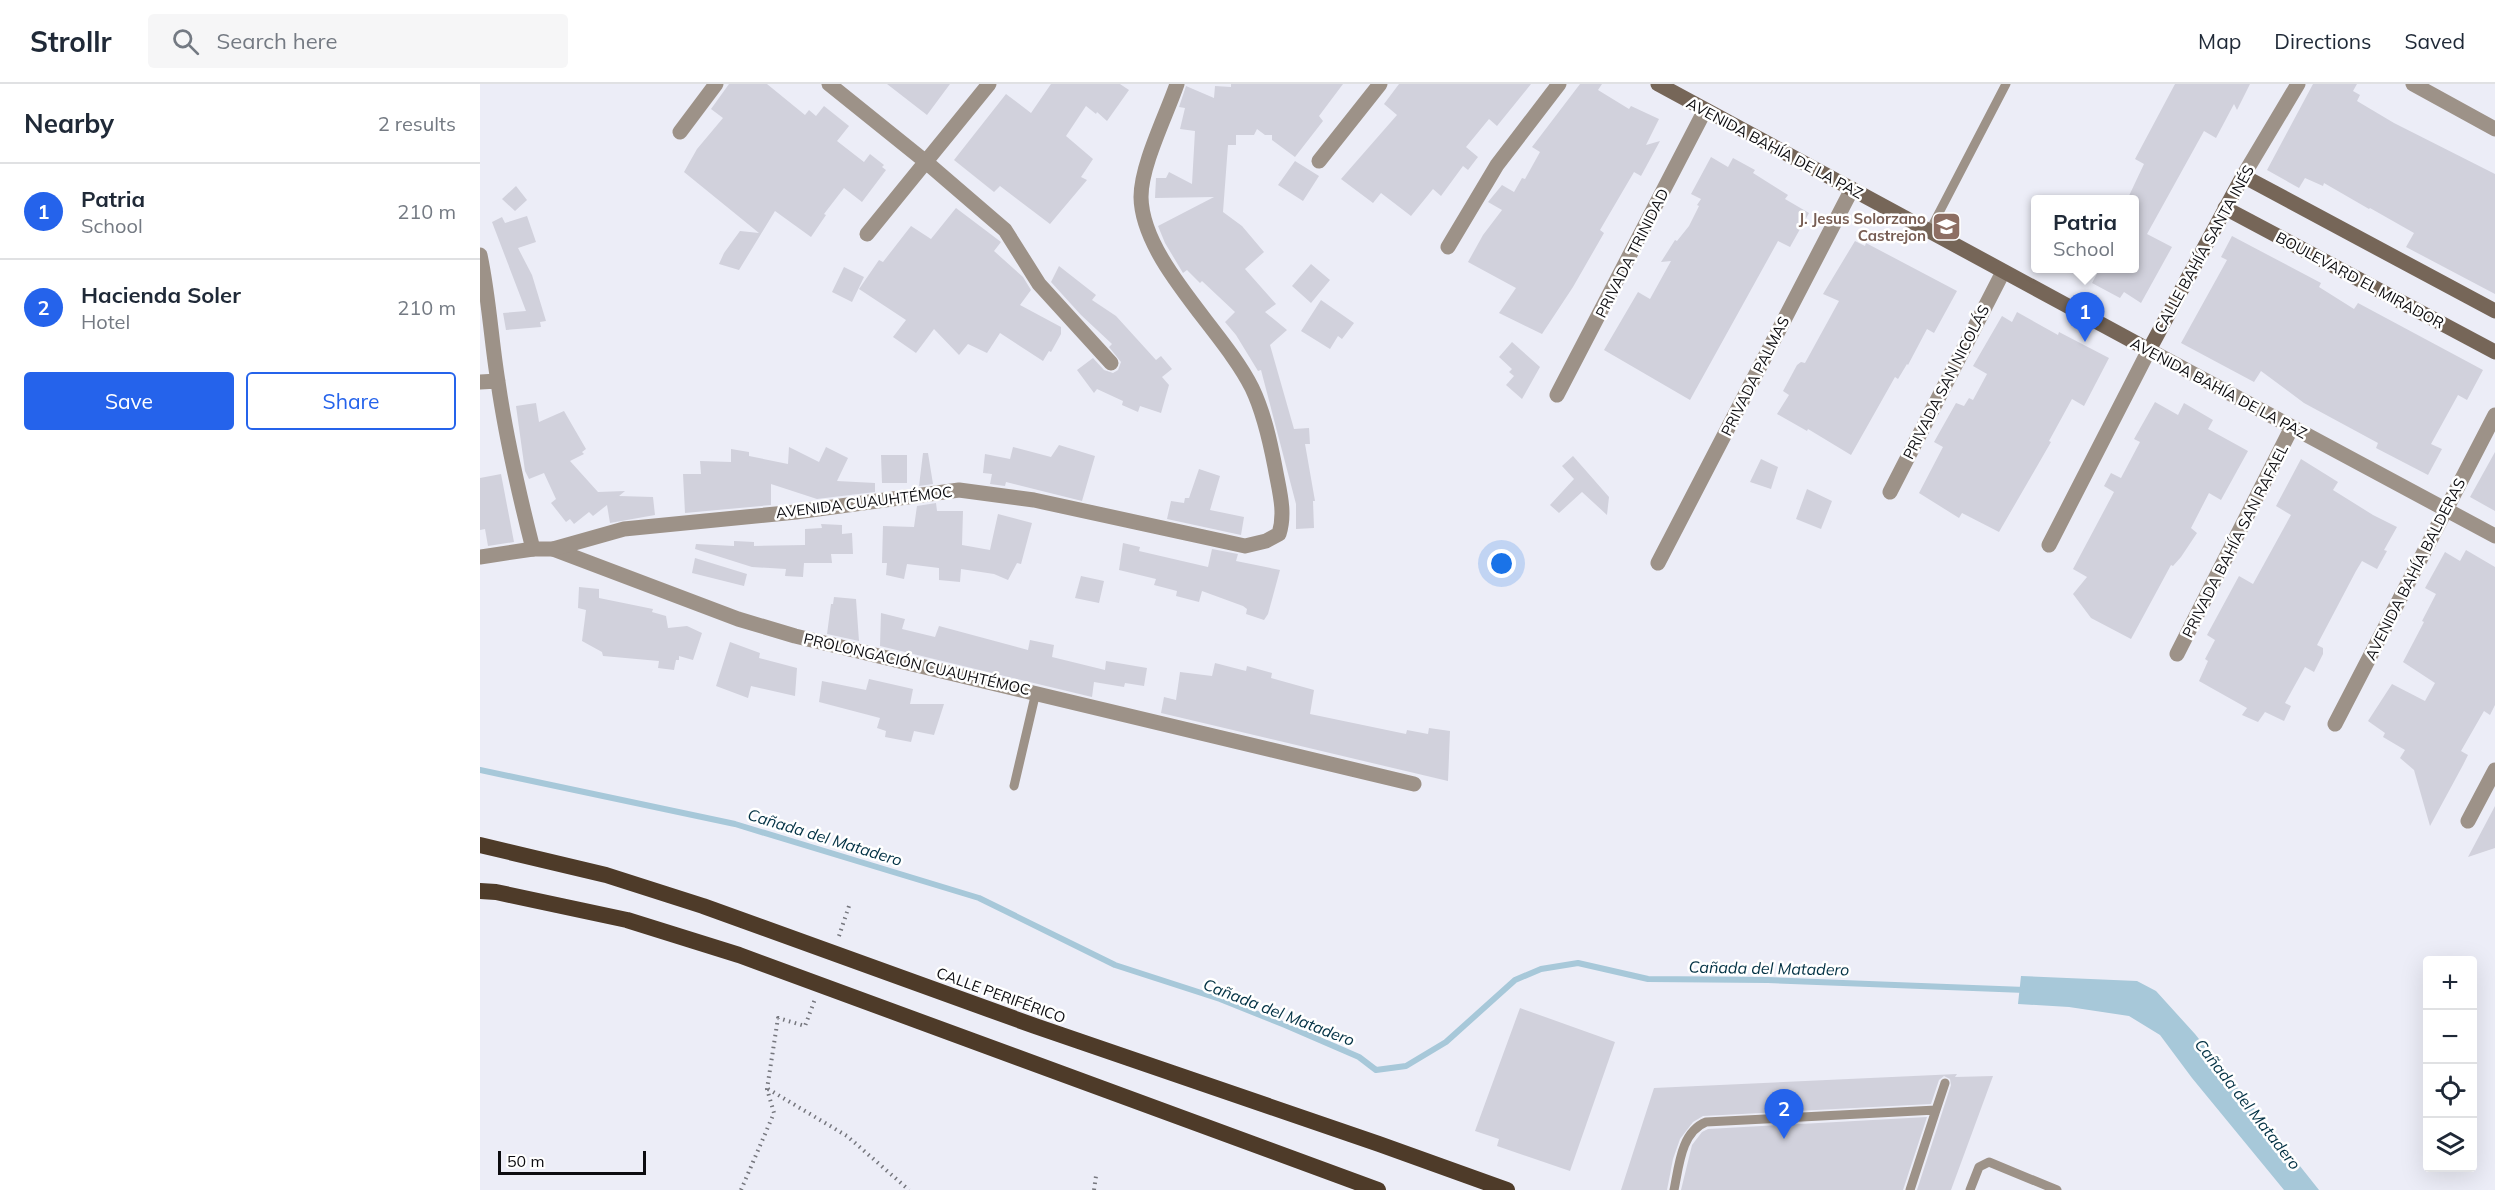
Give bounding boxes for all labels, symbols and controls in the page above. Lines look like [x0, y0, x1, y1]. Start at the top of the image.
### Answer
search box [148, 14, 568, 68]
text: Strollr [30, 24, 112, 59]
icon: search [169, 25, 202, 58]
text: Search here [217, 27, 337, 55]
text: Map [2198, 28, 2241, 54]
text: Directions [2274, 28, 2371, 54]
text: Saved [2404, 28, 2465, 54]
street label: AVENIDA BAHÍA DE LA PAZ [1683, 93, 1867, 203]
text: Nearby [24, 107, 114, 140]
text: 2 results [378, 111, 456, 136]
street label: CALLE BAHÍA SANTA INÉS [2150, 162, 2258, 336]
text: Patria [81, 185, 145, 213]
street label: PRIVADA TRINIDAD [1591, 185, 1673, 321]
popup [2031, 195, 2139, 273]
text: 1 [38, 199, 50, 224]
text: 210 m [397, 199, 456, 224]
text: Patria [2053, 208, 2117, 236]
place label: J. Jesus Solorzano Castrejon [1799, 209, 1926, 245]
school or university icon: J. Jesus Solorzano Castrejon [1931, 211, 1963, 243]
text: School [81, 213, 143, 238]
street label: BOULEVARD EL MIRADOR [2273, 228, 2447, 332]
text: School [2053, 236, 2115, 261]
text: Hacienda Soler [81, 281, 241, 309]
pin: 1 [2066, 292, 2104, 342]
text: 2 [38, 295, 50, 320]
text: 210 m [397, 295, 456, 320]
street label: PRIVADA SAN NICOLÁS [1899, 302, 1993, 462]
text: Hotel [81, 309, 130, 334]
street label: PRIVADA PALMAS [1717, 313, 1793, 439]
street label: AVENIDA BAHÍA DE LA PAZ [2127, 333, 2311, 443]
button: Save [24, 372, 234, 430]
button: Share [246, 372, 456, 430]
street label: PRIVADA BAHÍA SAN RAFAEL [2178, 441, 2292, 641]
street label: AVENIDA BAHÍA BALDERAS [2361, 475, 2469, 663]
street label: AVENIDA CUAUHTÉMOC [775, 482, 953, 522]
your location [1487, 549, 1516, 578]
street label: PROLONGACIÓN CUAUHTÉMOC [802, 629, 1032, 699]
water label: Cañada del Matadero [745, 804, 905, 870]
map controls [2423, 956, 2477, 1172]
button: + [2423, 956, 2477, 1010]
water label: Cañada del Matadero [1689, 957, 1849, 979]
street label: CALLE PERIFÉRICO [934, 963, 1068, 1027]
water label: Cañada del Matadero [1200, 974, 1358, 1050]
button: − [2423, 1010, 2477, 1064]
water label: Cañada del Matadero [2191, 1035, 2305, 1173]
button: locate [2423, 1064, 2477, 1118]
pin: 2 [1764, 1090, 1804, 1139]
button: layers [2423, 1118, 2477, 1172]
scale bar [498, 1148, 646, 1176]
text: 50 m [507, 1151, 544, 1171]

